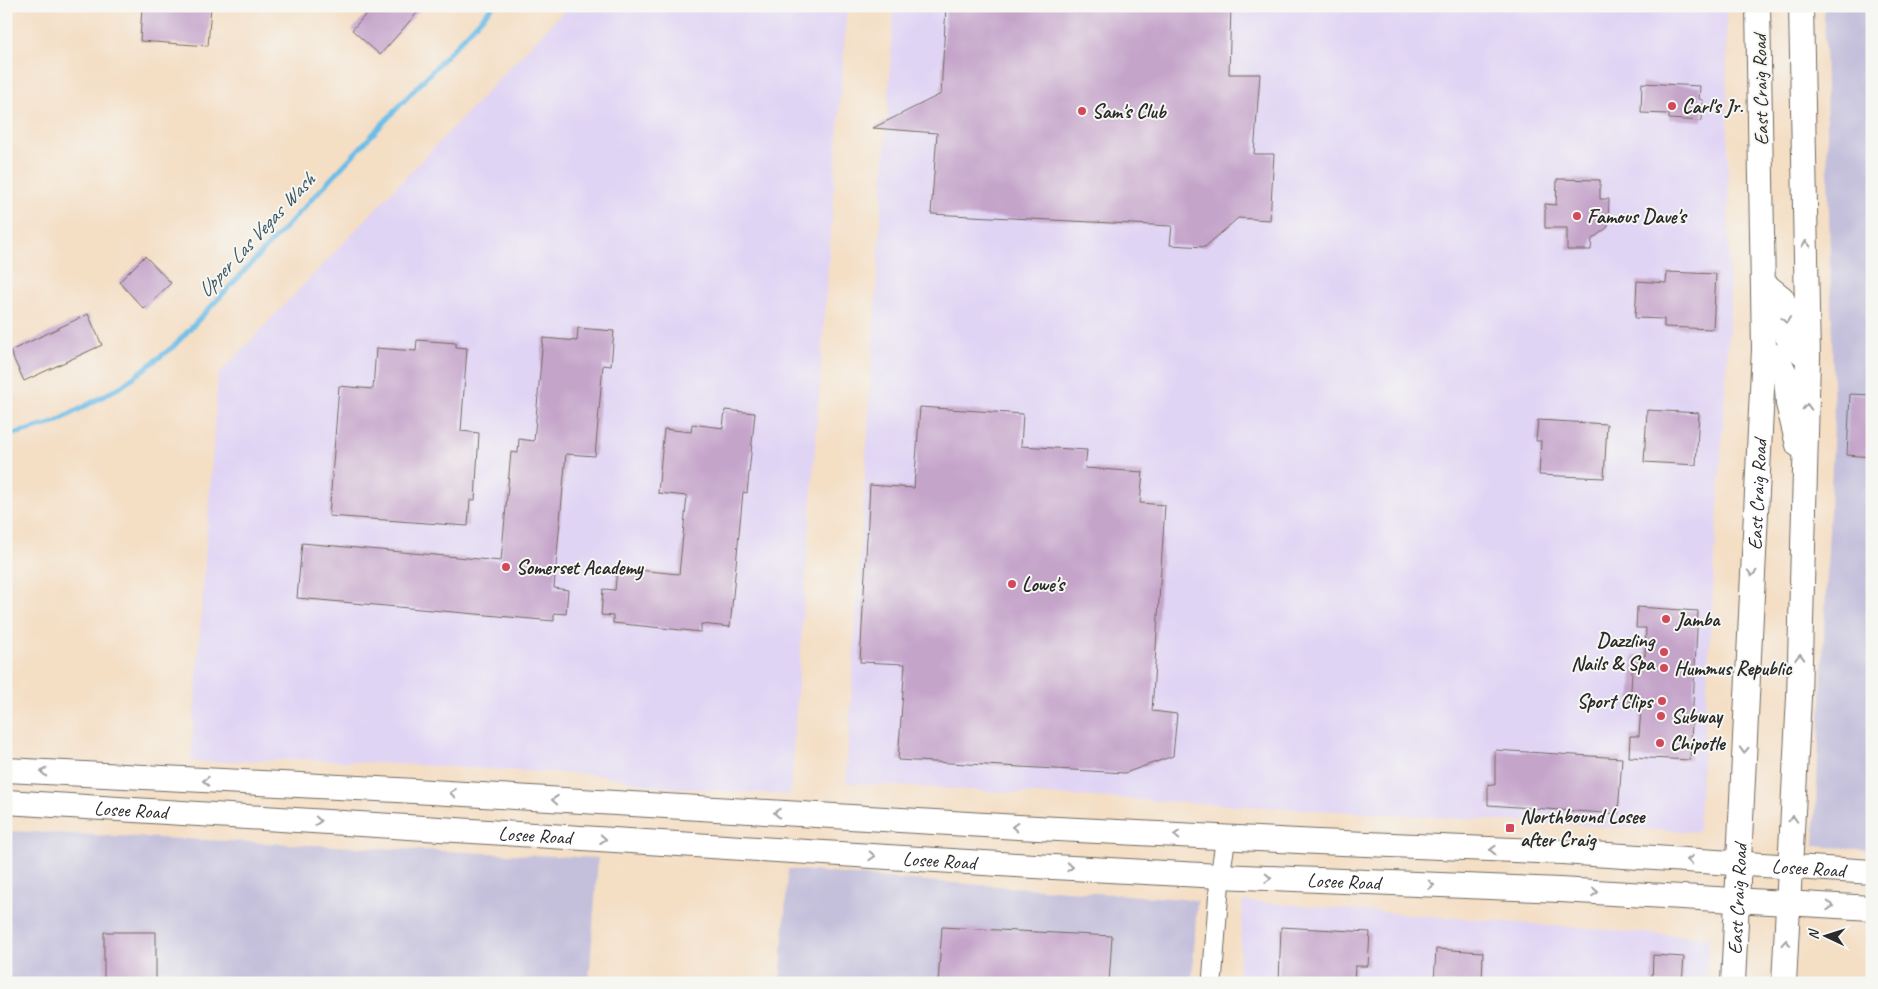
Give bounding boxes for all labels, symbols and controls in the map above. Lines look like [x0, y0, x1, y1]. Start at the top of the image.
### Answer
street label: East Craig Road [1747, 31, 1774, 146]
place label: Carl's Jr. [1682, 94, 1744, 119]
place label: Sam's Club [1092, 99, 1168, 124]
marker: Carl's Jr. [1666, 100, 1678, 112]
marker: Sam's Club [1076, 105, 1088, 117]
water label: Upper Las Vegas Wash [192, 166, 321, 303]
place label: Famous Dave's [1587, 204, 1688, 229]
marker: Famous Dave's [1571, 210, 1583, 222]
one-way arrow [1801, 240, 1811, 248]
one-way arrow [1780, 317, 1791, 325]
one-way arrow [1802, 403, 1813, 411]
street label: East Craig Road [1742, 435, 1773, 551]
place label: Somerset Academy [516, 555, 645, 581]
marker: Somerset Academy [500, 561, 512, 573]
one-way arrow [1746, 569, 1757, 577]
place label: Lowe's [1022, 572, 1066, 597]
marker: Lowe's [1006, 578, 1018, 590]
place label: Jamba [1674, 607, 1721, 632]
marker: Jamba [1660, 613, 1672, 625]
place label: Dazzling Nails & Spa [1571, 628, 1656, 676]
marker: Dazzling Nails & Spa [1658, 646, 1670, 658]
one-way arrow [1795, 652, 1805, 660]
place label: Hummus Republic [1674, 656, 1793, 681]
marker: Hummus Republic [1658, 662, 1670, 674]
place label: Sport Clips [1577, 689, 1654, 714]
marker: Sport Clips [1656, 695, 1668, 707]
place label: Subway [1671, 704, 1724, 729]
marker: Subway [1655, 710, 1667, 722]
place label: Chipotle [1670, 731, 1726, 756]
marker: Chipotle [1654, 737, 1666, 749]
one-way arrow [1738, 746, 1749, 754]
one-way arrow [39, 767, 47, 778]
one-way arrow [202, 775, 210, 786]
one-way arrow [449, 788, 457, 799]
one-way arrow [551, 794, 559, 805]
street label: Losee Road [93, 796, 171, 825]
place label: Northbound Losee after Craig [1520, 804, 1646, 852]
one-way arrow [773, 808, 781, 819]
one-way arrow [315, 815, 323, 826]
one-way arrow [1788, 815, 1799, 823]
street label: Losee Road [498, 821, 575, 850]
one-way arrow [1010, 822, 1018, 833]
marker: Northbound Losee after Craig [1504, 822, 1516, 834]
one-way arrow [1173, 829, 1181, 840]
one-way arrow [599, 834, 607, 845]
street label: East Craig Road [1722, 840, 1753, 955]
one-way arrow [1488, 845, 1496, 855]
street label: Losee Road [902, 846, 980, 876]
one-way arrow [869, 851, 877, 862]
street label: Losee Road [1771, 854, 1849, 883]
one-way arrow [1685, 855, 1693, 866]
one-way arrow [1066, 862, 1074, 873]
street label: Losee Road [1307, 868, 1384, 896]
one-way arrow [1265, 872, 1273, 883]
one-way arrow [1427, 879, 1435, 890]
one-way arrow [1592, 886, 1600, 897]
one-way arrow [1826, 900, 1834, 911]
north arrow [1800, 912, 1850, 962]
text: N [1805, 928, 1822, 940]
one-way arrow [1781, 939, 1792, 947]

